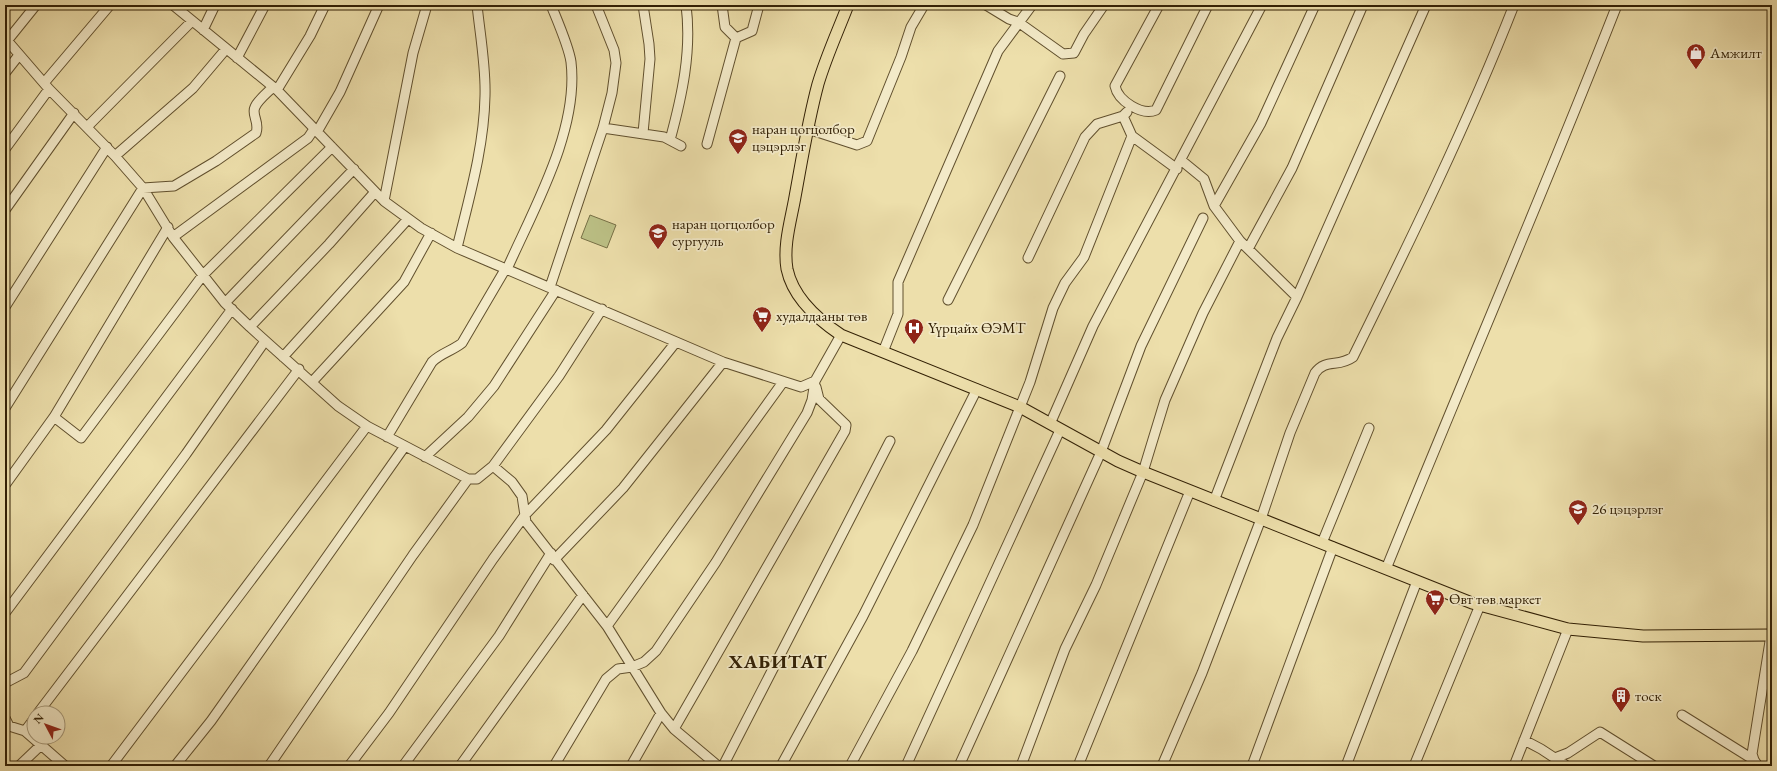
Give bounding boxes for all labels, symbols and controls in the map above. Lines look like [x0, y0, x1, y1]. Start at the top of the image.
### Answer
shop icon: Амжилт [1685, 42, 1707, 70]
place label: Амжилт [1709, 43, 1762, 62]
place label: наран цогцолбор цэцэрлэг [752, 119, 855, 155]
school or university icon: наран цогцолбор цэцэрлэг [727, 127, 749, 155]
place label: наран цогцолбор сургууль [672, 214, 775, 250]
school or university icon: наран цогцолбор сургууль [647, 222, 669, 250]
supermarket icon: худалдааны төв [751, 305, 773, 333]
place label: худалдааны төв [776, 306, 867, 325]
hospital icon: Үүрцайх ӨЭМТ [903, 317, 925, 345]
place label: Үүрцайх ӨЭМТ [928, 318, 1027, 337]
school or university icon: 26 цэцэрлэг [1567, 498, 1589, 526]
place label: 26 цэцэрлэг [1592, 499, 1664, 518]
supermarket icon: Өвт төв маркет [1424, 588, 1446, 616]
place label: Өвт төв маркет [1449, 589, 1541, 608]
district label: ХАБИТАТ [727, 649, 828, 674]
building icon: тоск [1610, 685, 1632, 713]
place label: тоск [1635, 686, 1662, 705]
north arrow [26, 705, 66, 745]
text: N [30, 710, 47, 726]

